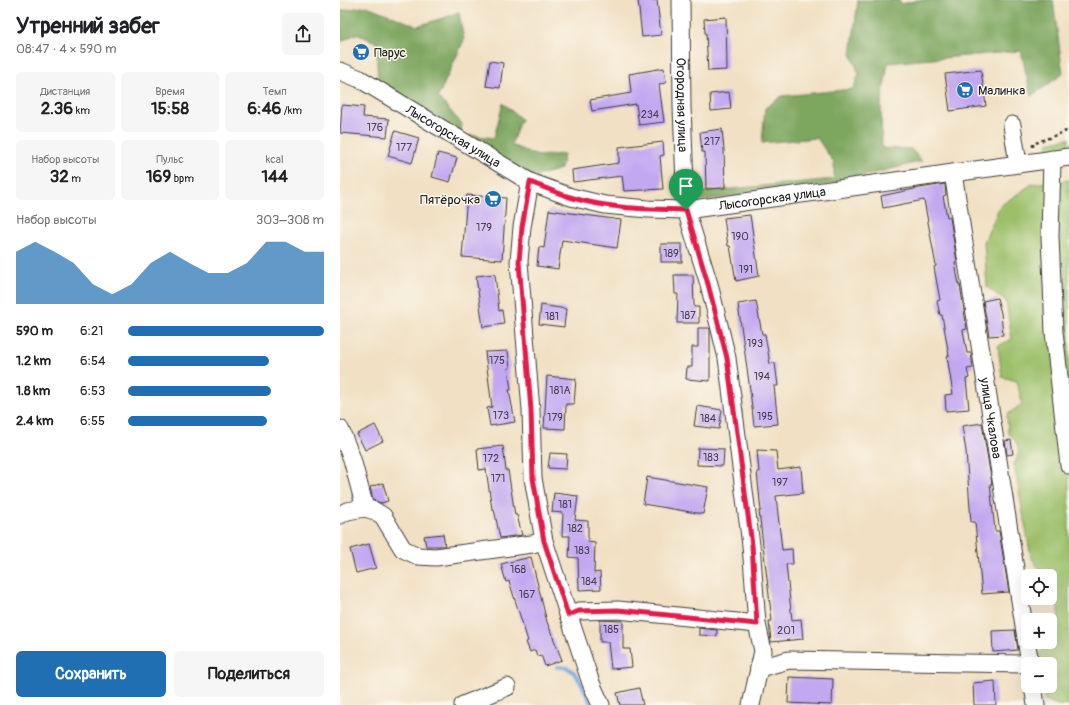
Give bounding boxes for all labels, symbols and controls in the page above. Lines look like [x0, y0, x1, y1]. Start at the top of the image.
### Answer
text: Утренний забег [16, 12, 160, 40]
button: share [282, 13, 324, 55]
text: 08:47 · 4 × 590 m [16, 41, 116, 57]
supermarket icon: Парус [351, 42, 371, 62]
place label: Парус [374, 45, 407, 61]
street label: Огородная улица [673, 58, 691, 153]
supermarket icon: Малинка [955, 80, 975, 100]
place label: Малинка [978, 83, 1025, 99]
text: Дистанция [40, 85, 90, 98]
text: Время [155, 85, 185, 98]
text: Темп [262, 85, 287, 98]
text: 2.36 [41, 98, 73, 119]
text: 15:58 [151, 98, 189, 119]
text: 6:46 [247, 98, 281, 119]
street label: Лысогорская улица [402, 101, 503, 171]
text: km [73, 104, 90, 117]
text: /km [281, 104, 302, 117]
house number: 234 [641, 108, 660, 121]
house number: 176 [367, 121, 383, 134]
house number: 217 [704, 135, 720, 148]
house number: 177 [396, 141, 412, 154]
text: Набор высоты [31, 153, 99, 166]
text: Пульс [156, 153, 184, 166]
text: kcal [266, 153, 284, 166]
text: 32 [50, 166, 69, 187]
text: 169 [146, 166, 171, 187]
text: 144 [261, 166, 288, 187]
pin [669, 169, 703, 210]
text: m [69, 172, 81, 185]
text: bpm [171, 172, 194, 185]
icon: arrive [675, 175, 697, 197]
street label: Лысогорская улица [717, 184, 827, 215]
supermarket icon: Пятёрочка [483, 189, 503, 209]
place label: Пятёрочка [420, 192, 480, 208]
text: Набор высоты [16, 212, 97, 228]
text: 303–308 m [256, 212, 324, 228]
house number: 179 [476, 221, 492, 234]
house number: 190 [731, 230, 749, 243]
house number: 189 [663, 247, 679, 260]
house number: 191 [739, 263, 753, 276]
house number: 187 [680, 309, 696, 322]
house number: 181 [545, 310, 559, 323]
text: 590 m [16, 323, 53, 339]
text: 6:21 [80, 323, 103, 339]
house number: 193 [747, 337, 763, 350]
text: 1.2 km [16, 353, 51, 369]
text: 6:54 [80, 353, 106, 369]
house number: 175 [489, 354, 505, 367]
house number: 194 [754, 370, 771, 383]
street label: улица Чкалова [976, 375, 1005, 460]
text: 1.8 km [16, 383, 50, 399]
text: 6:53 [80, 383, 105, 399]
house number: 181А [549, 384, 571, 397]
house number: 173 [493, 409, 509, 422]
house number: 195 [757, 410, 773, 423]
house number: 179 [547, 411, 563, 424]
house number: 184 [700, 412, 717, 425]
text: 2.4 km [16, 413, 53, 429]
text: 6:55 [80, 413, 105, 429]
house number: 183 [703, 451, 719, 464]
house number: 172 [483, 452, 499, 465]
house number: 171 [491, 472, 505, 485]
house number: 197 [772, 476, 788, 489]
house number: 181 [558, 498, 572, 511]
house number: 182 [567, 522, 583, 535]
house number: 183 [574, 544, 590, 557]
house number: 168 [510, 563, 527, 576]
map controls [1021, 569, 1057, 693]
button: locate [1021, 569, 1057, 605]
house number: 184 [581, 575, 598, 588]
house number: 167 [519, 588, 535, 601]
button: + [1021, 613, 1057, 649]
house number: 185 [603, 623, 619, 636]
house number: 201 [777, 624, 795, 637]
button: Сохранить [16, 651, 166, 697]
button: Поделиться [174, 651, 324, 697]
button: − [1021, 657, 1057, 693]

